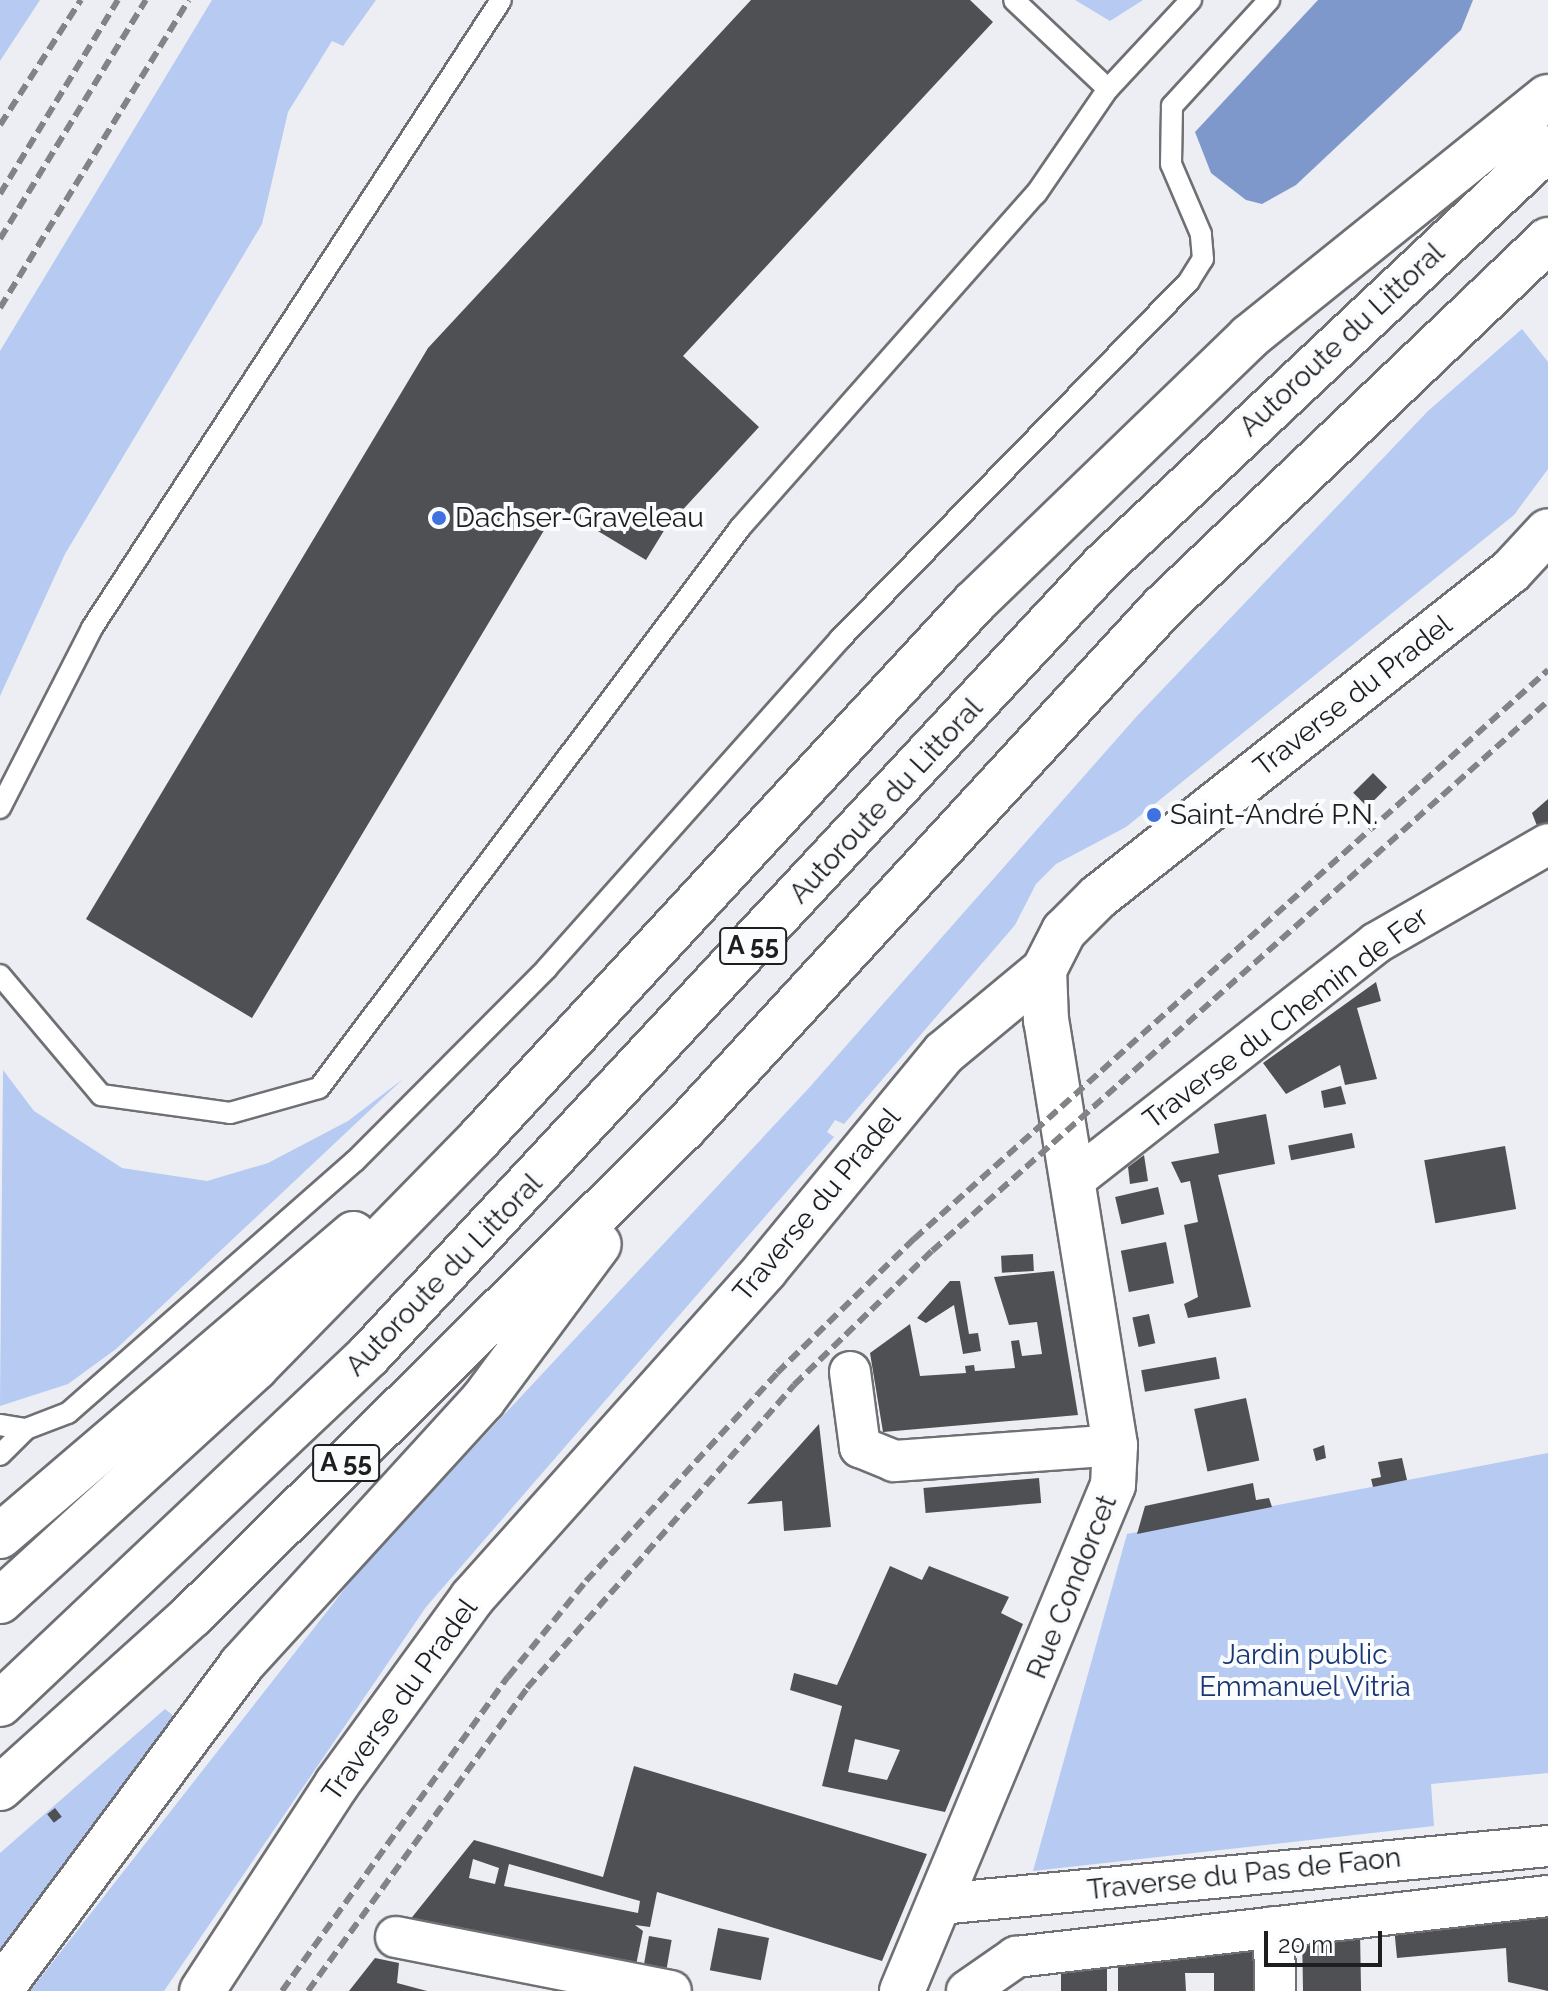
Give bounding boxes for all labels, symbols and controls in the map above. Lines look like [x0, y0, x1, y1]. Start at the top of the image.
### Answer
street label: Autoroute du Littoral [1233, 236, 1451, 444]
place label: Dachser-Graveleau [455, 501, 704, 535]
marker: Dachser-Graveleau [430, 509, 448, 527]
street label: Traverse du Pradel [1247, 608, 1459, 784]
street label: Autoroute du Littoral [782, 692, 990, 910]
place label: Saint-André P.N. [1170, 798, 1378, 832]
marker: Saint-André P.N. [1145, 806, 1163, 824]
street label: Traverse du Chemin de Fer [1137, 900, 1435, 1136]
road number: A 55 [717, 924, 789, 968]
street label: Traverse du Pradel [726, 1101, 908, 1309]
street label: Autoroute du Littoral [339, 1167, 549, 1383]
road number: A 55 [310, 1441, 382, 1485]
street label: Rue Condorcet [1020, 1490, 1124, 1684]
street label: Traverse du Pradel [315, 1592, 485, 1808]
park label: Jardin public Emmanuel Vitria [1198, 1638, 1412, 1704]
street label: Traverse du Pas de Faon [1086, 1841, 1402, 1907]
scale bar [1268, 1915, 1386, 1965]
text: 20 m [1278, 1930, 1333, 1959]

